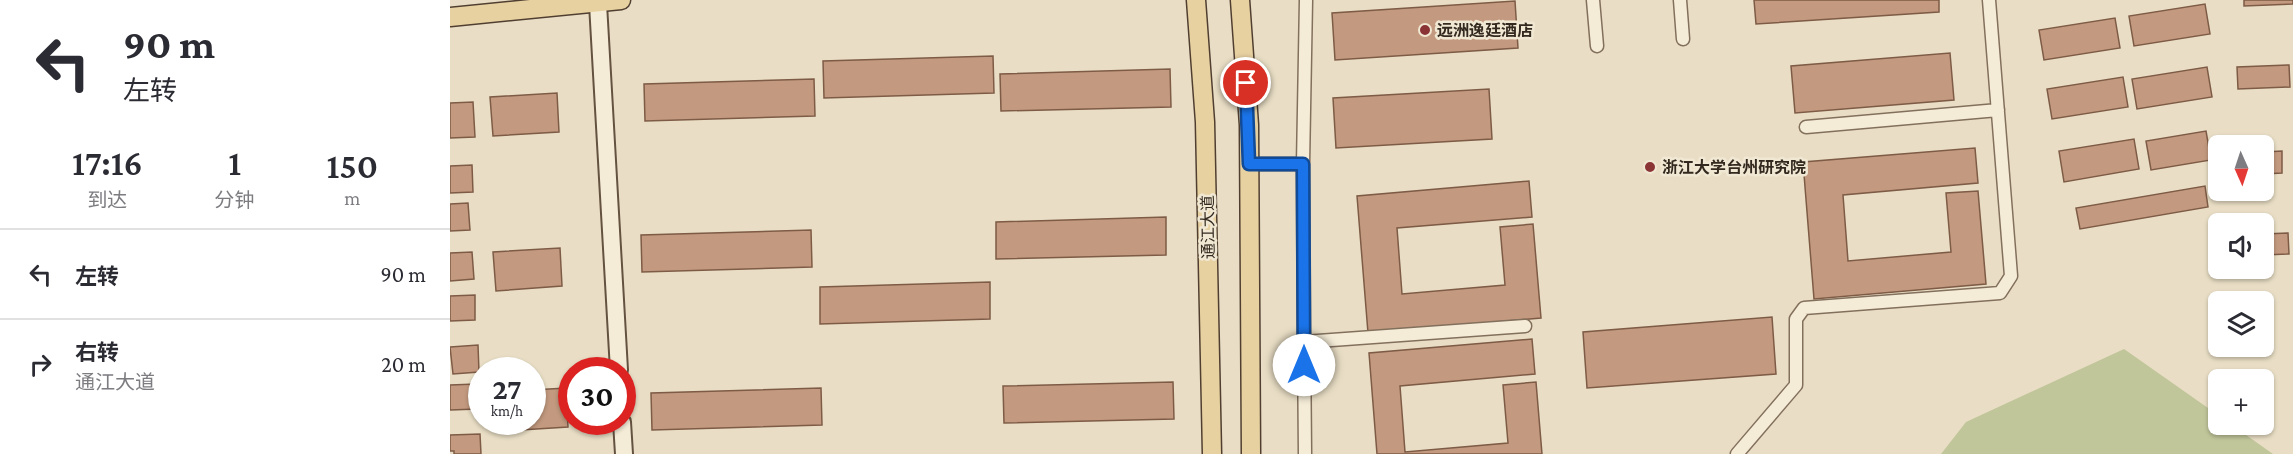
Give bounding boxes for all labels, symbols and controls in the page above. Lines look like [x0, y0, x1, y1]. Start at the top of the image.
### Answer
text: 90 m [123, 20, 215, 67]
place label: 远洲逸廷酒店 [1437, 22, 1533, 39]
marker: 远洲逸廷酒店 [1418, 23, 1432, 37]
icon: left [24, 24, 102, 102]
pin [1220, 57, 1271, 108]
icon: arrive [1229, 66, 1262, 99]
text: 左转 [123, 76, 177, 106]
north arrow [2208, 135, 2274, 201]
map controls [2208, 135, 2274, 435]
text: 17:16 [72, 143, 143, 183]
text: 1 [228, 143, 241, 183]
text: 150 [327, 146, 378, 186]
place label: 浙江大学台州研究院 [1662, 158, 1806, 176]
marker: 浙江大学台州研究院 [1643, 160, 1657, 174]
text: m [344, 187, 360, 209]
text: 到达 [87, 189, 127, 211]
text: 分钟 [215, 189, 255, 211]
street label: 通江大道 [1199, 195, 1217, 259]
button: sound [2208, 213, 2274, 279]
icon: left [24, 258, 57, 291]
text: 90 m [381, 262, 426, 287]
text: 左转 [75, 264, 119, 289]
button: layers [2208, 291, 2274, 357]
position arrow [1272, 333, 1336, 397]
text: 右转 [75, 340, 119, 365]
icon: right [24, 348, 57, 381]
text: 20 m [381, 352, 426, 377]
speed limit sign: 30 [558, 357, 636, 435]
button: + [2208, 369, 2274, 435]
text: 通江大道 [75, 371, 155, 393]
text: 27 [492, 372, 522, 405]
text: km/h [491, 403, 523, 419]

